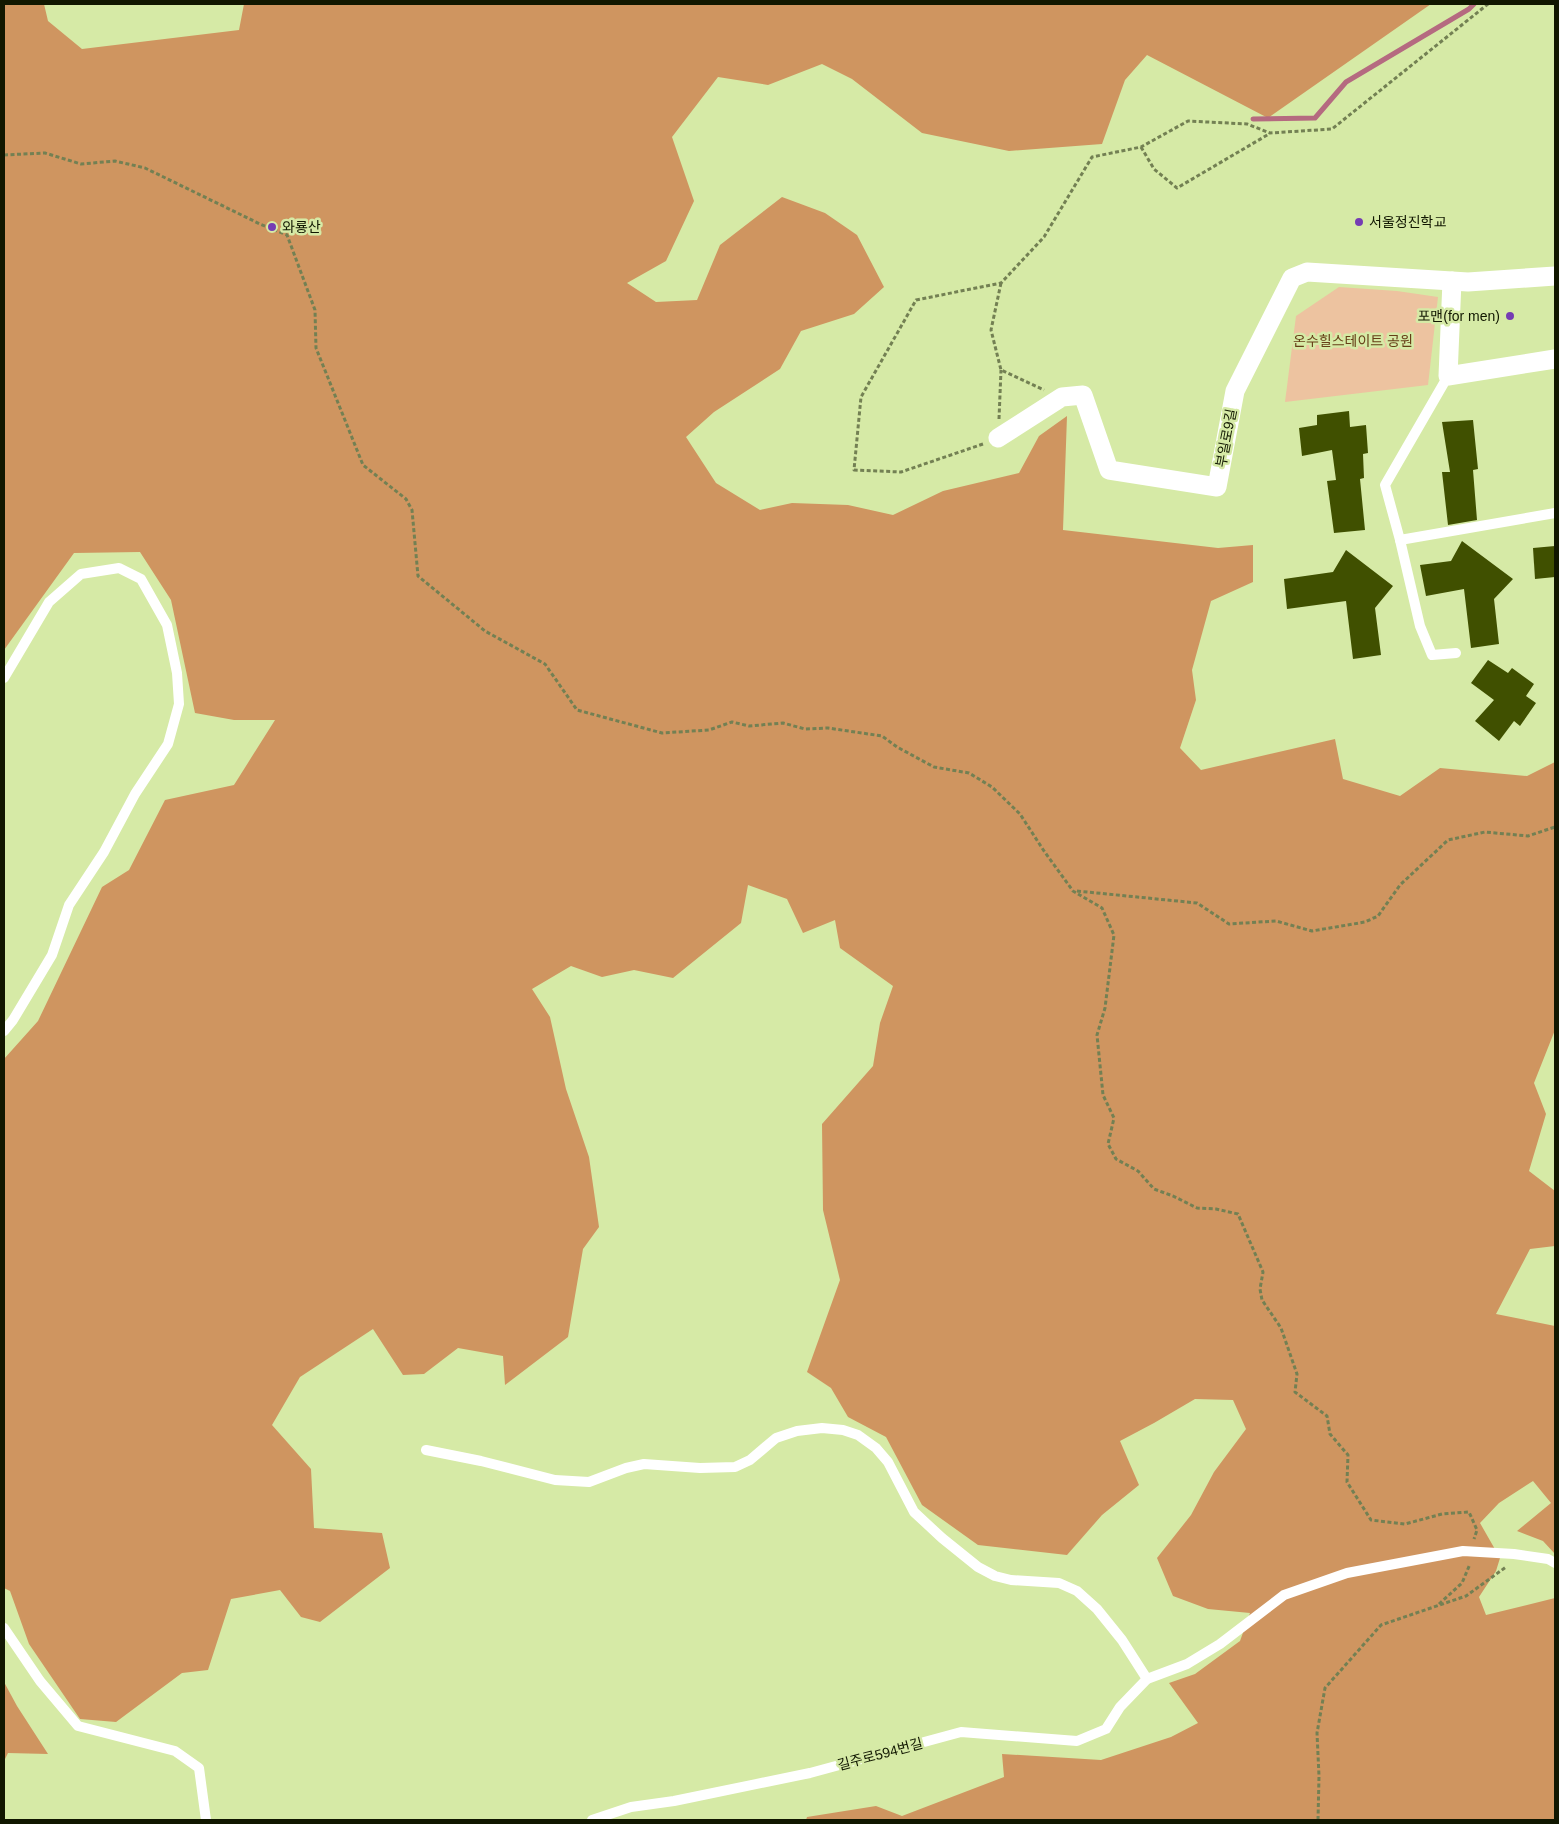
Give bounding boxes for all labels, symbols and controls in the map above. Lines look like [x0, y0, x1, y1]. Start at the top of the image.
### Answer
place label: 서울정진학교 [1369, 214, 1446, 230]
marker: 서울정진학교 [1353, 216, 1365, 228]
place label: 와룡산 [282, 219, 321, 235]
marker: 와룡산 [266, 221, 278, 233]
place label: 포맨(for men) [1417, 308, 1500, 324]
marker: 포맨(for men) [1504, 310, 1516, 322]
park label: 온수힐스테이트 공원 [1293, 333, 1413, 349]
street label: 부일로9길 [1212, 407, 1240, 469]
street label: 길주로594번길 [836, 1735, 924, 1773]

